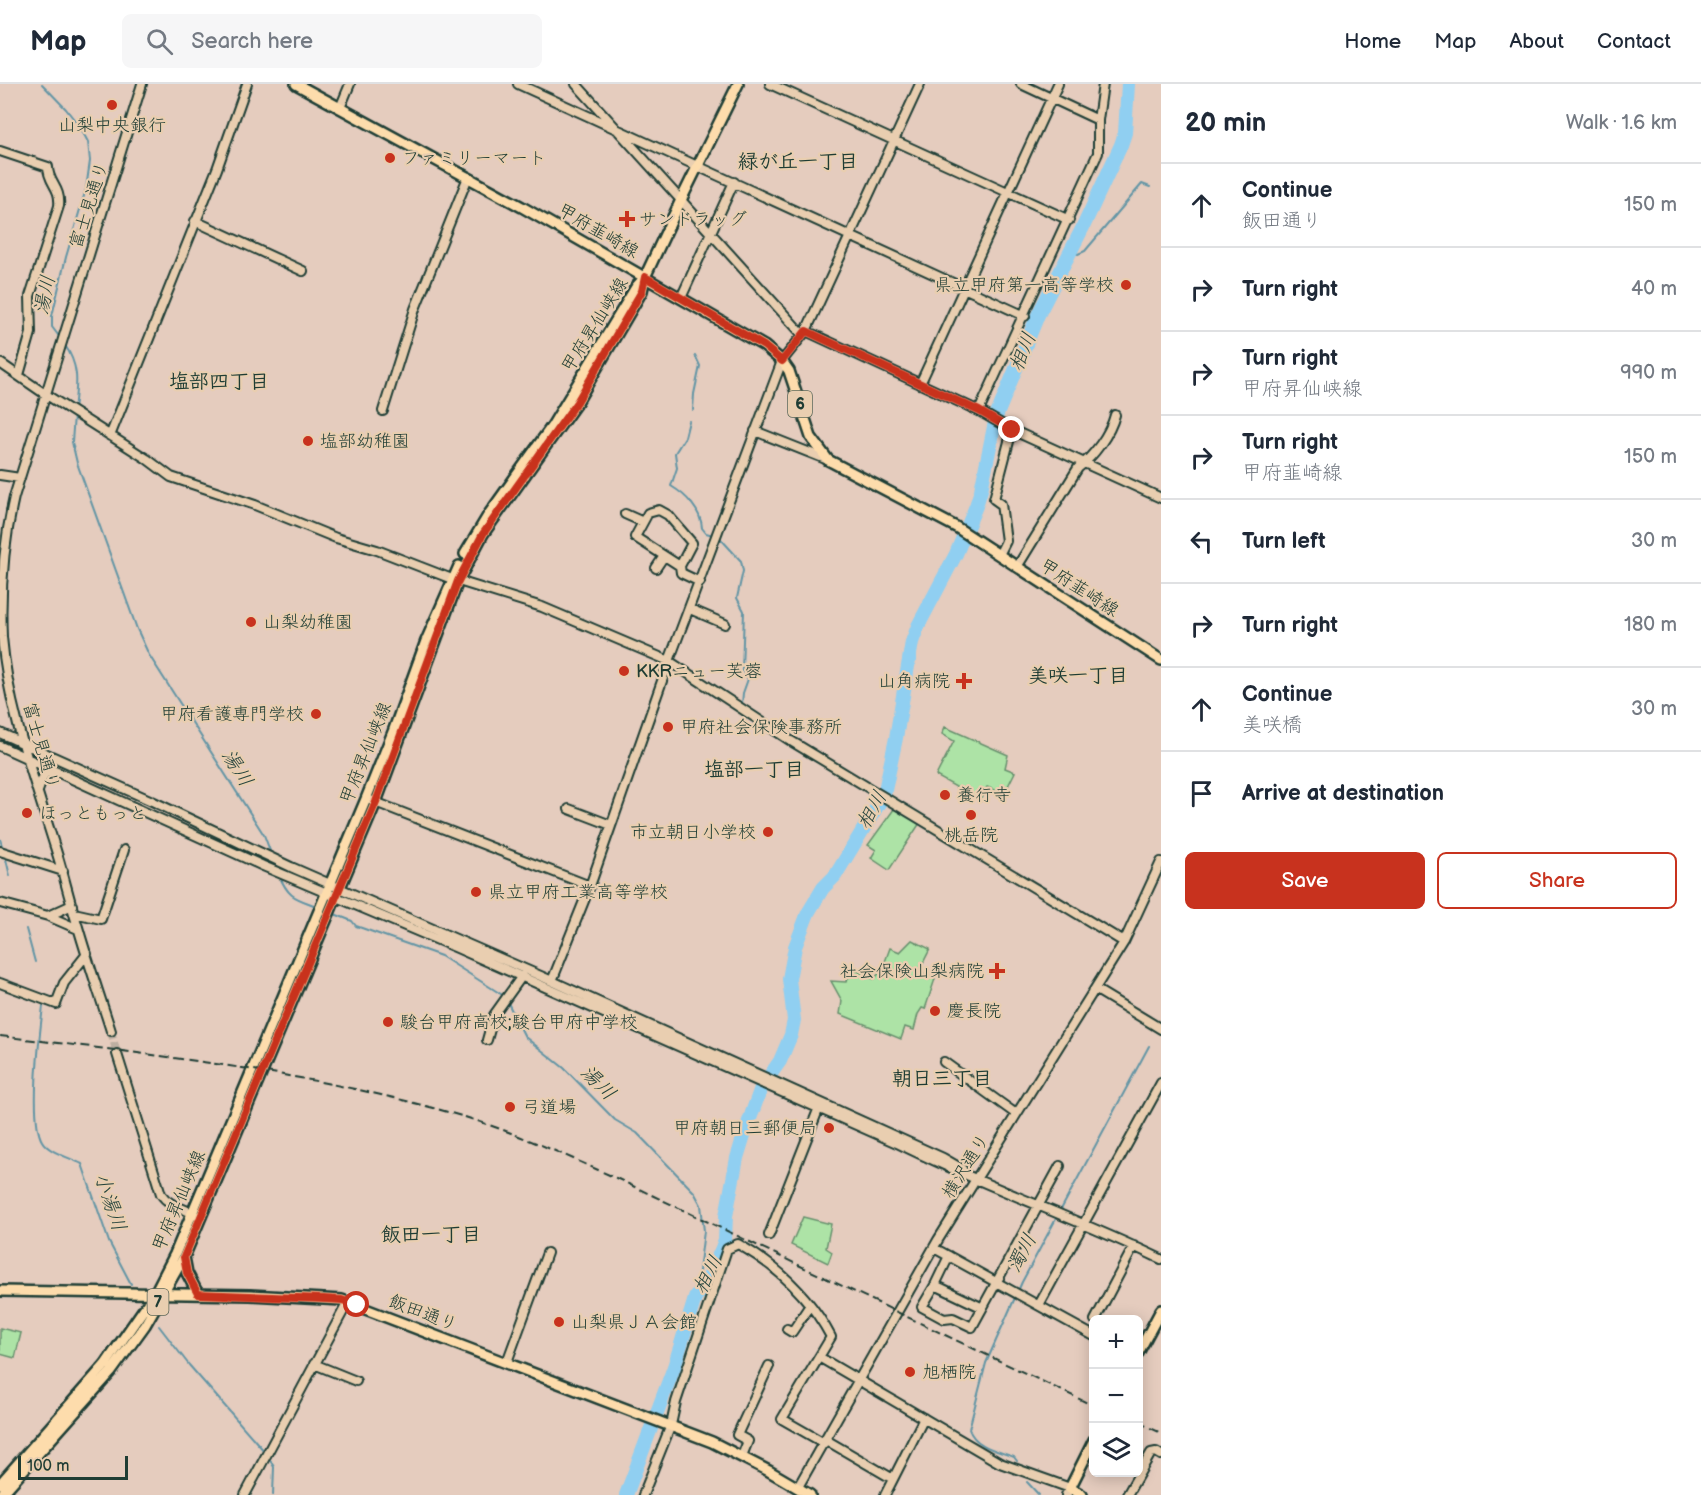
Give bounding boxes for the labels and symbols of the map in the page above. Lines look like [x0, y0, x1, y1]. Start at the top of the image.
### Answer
marker: 山梨中央銀行 [105, 98, 119, 112]
place label: 山梨中央銀行 [58, 115, 166, 136]
place label: ファミリーマート [402, 148, 546, 169]
district label: 緑が丘一丁目 [738, 150, 858, 174]
marker: ファミリーマート [383, 151, 397, 165]
street label: 富士見通り [65, 159, 113, 251]
street label: 甲府韮崎線 [554, 199, 642, 263]
place label: サンドラッグ [639, 209, 747, 230]
marker: サンドラッグ [620, 212, 634, 226]
water label: 湯川 [29, 273, 61, 317]
street label: 甲府昇仙峡線 [557, 274, 633, 376]
place label: 県立甲府第一高等学校 [934, 275, 1114, 296]
marker: 県立甲府第一高等学校 [1119, 278, 1133, 292]
water label: 相川 [1004, 329, 1042, 375]
district label: 塩部四丁目 [169, 370, 269, 394]
road number: 6 [788, 391, 812, 417]
route end [998, 416, 1024, 442]
place label: 塩部幼稚園 [320, 431, 410, 452]
marker: 塩部幼稚園 [301, 434, 315, 448]
street label: 甲府韮崎線 [1036, 555, 1122, 621]
place label: 山梨幼稚園 [263, 612, 353, 633]
marker: 山梨幼稚園 [244, 615, 258, 629]
place label: KKRニュー芙蓉 [636, 661, 762, 682]
marker: KKRニュー芙蓉 [617, 664, 631, 678]
district label: 美咲一丁目 [1028, 664, 1128, 688]
place label: 山角病院 [878, 671, 950, 692]
marker: 山角病院 [955, 672, 973, 690]
street label: 甲府昇仙峡線 [336, 699, 396, 807]
street label: 富士見通り [19, 700, 63, 792]
place label: 甲府看護専門学校 [160, 704, 304, 725]
marker: 甲府看護専門学校 [309, 707, 323, 721]
place label: 甲府社会保険事務所 [680, 717, 842, 738]
marker: 甲府社会保険事務所 [661, 720, 675, 734]
water label: 湯川 [216, 745, 258, 791]
district label: 塩部一丁目 [704, 758, 804, 782]
place label: 養行寺 [957, 785, 1011, 806]
water label: 相川 [852, 787, 892, 833]
marker: 養行寺 [938, 788, 952, 802]
place label: ほっともっと [39, 803, 147, 824]
marker: ほっともっと [20, 806, 34, 820]
marker: 桃岳院 [964, 808, 978, 822]
place label: 市立朝日小学校 [630, 822, 756, 843]
marker: 市立朝日小学校 [761, 825, 775, 839]
place label: 桃岳院 [944, 825, 998, 846]
place label: 県立甲府工業高等学校 [488, 882, 668, 903]
marker: 県立甲府工業高等学校 [469, 885, 483, 899]
place label: 社会保険山梨病院 [840, 961, 984, 982]
marker: 社会保険山梨病院 [988, 962, 1006, 980]
place label: 慶長院 [947, 1001, 1001, 1022]
marker: 慶長院 [928, 1004, 942, 1018]
place label: 駿台甲府高校;駿台甲府中学校 [400, 1012, 638, 1033]
marker: 駿台甲府高校;駿台甲府中学校 [381, 1015, 395, 1029]
water label: 湯川 [575, 1060, 621, 1106]
district label: 朝日三丁目 [892, 1067, 992, 1091]
place label: 弓道場 [522, 1097, 576, 1118]
marker: 弓道場 [503, 1100, 517, 1114]
place label: 甲府朝日三郵便局 [673, 1118, 817, 1139]
marker: 甲府朝日三郵便局 [822, 1121, 836, 1135]
street label: 横沢通り [938, 1130, 994, 1202]
street label: 甲府昇仙峡線 [148, 1147, 210, 1255]
water label: 小湯川 [89, 1170, 131, 1234]
district label: 飯田一丁目 [381, 1223, 481, 1247]
water label: 濁川 [1002, 1230, 1042, 1276]
water label: 相川 [688, 1252, 728, 1298]
road number: 7 [148, 1289, 168, 1315]
street label: 飯田通り [386, 1290, 460, 1336]
route start [343, 1291, 369, 1317]
place label: 山梨県ＪＡ会館 [571, 1312, 697, 1333]
marker: 山梨県ＪＡ会館 [552, 1315, 566, 1329]
place label: 旭栖院 [922, 1362, 976, 1383]
marker: 旭栖院 [903, 1365, 917, 1379]
scale bar [18, 1453, 128, 1480]

